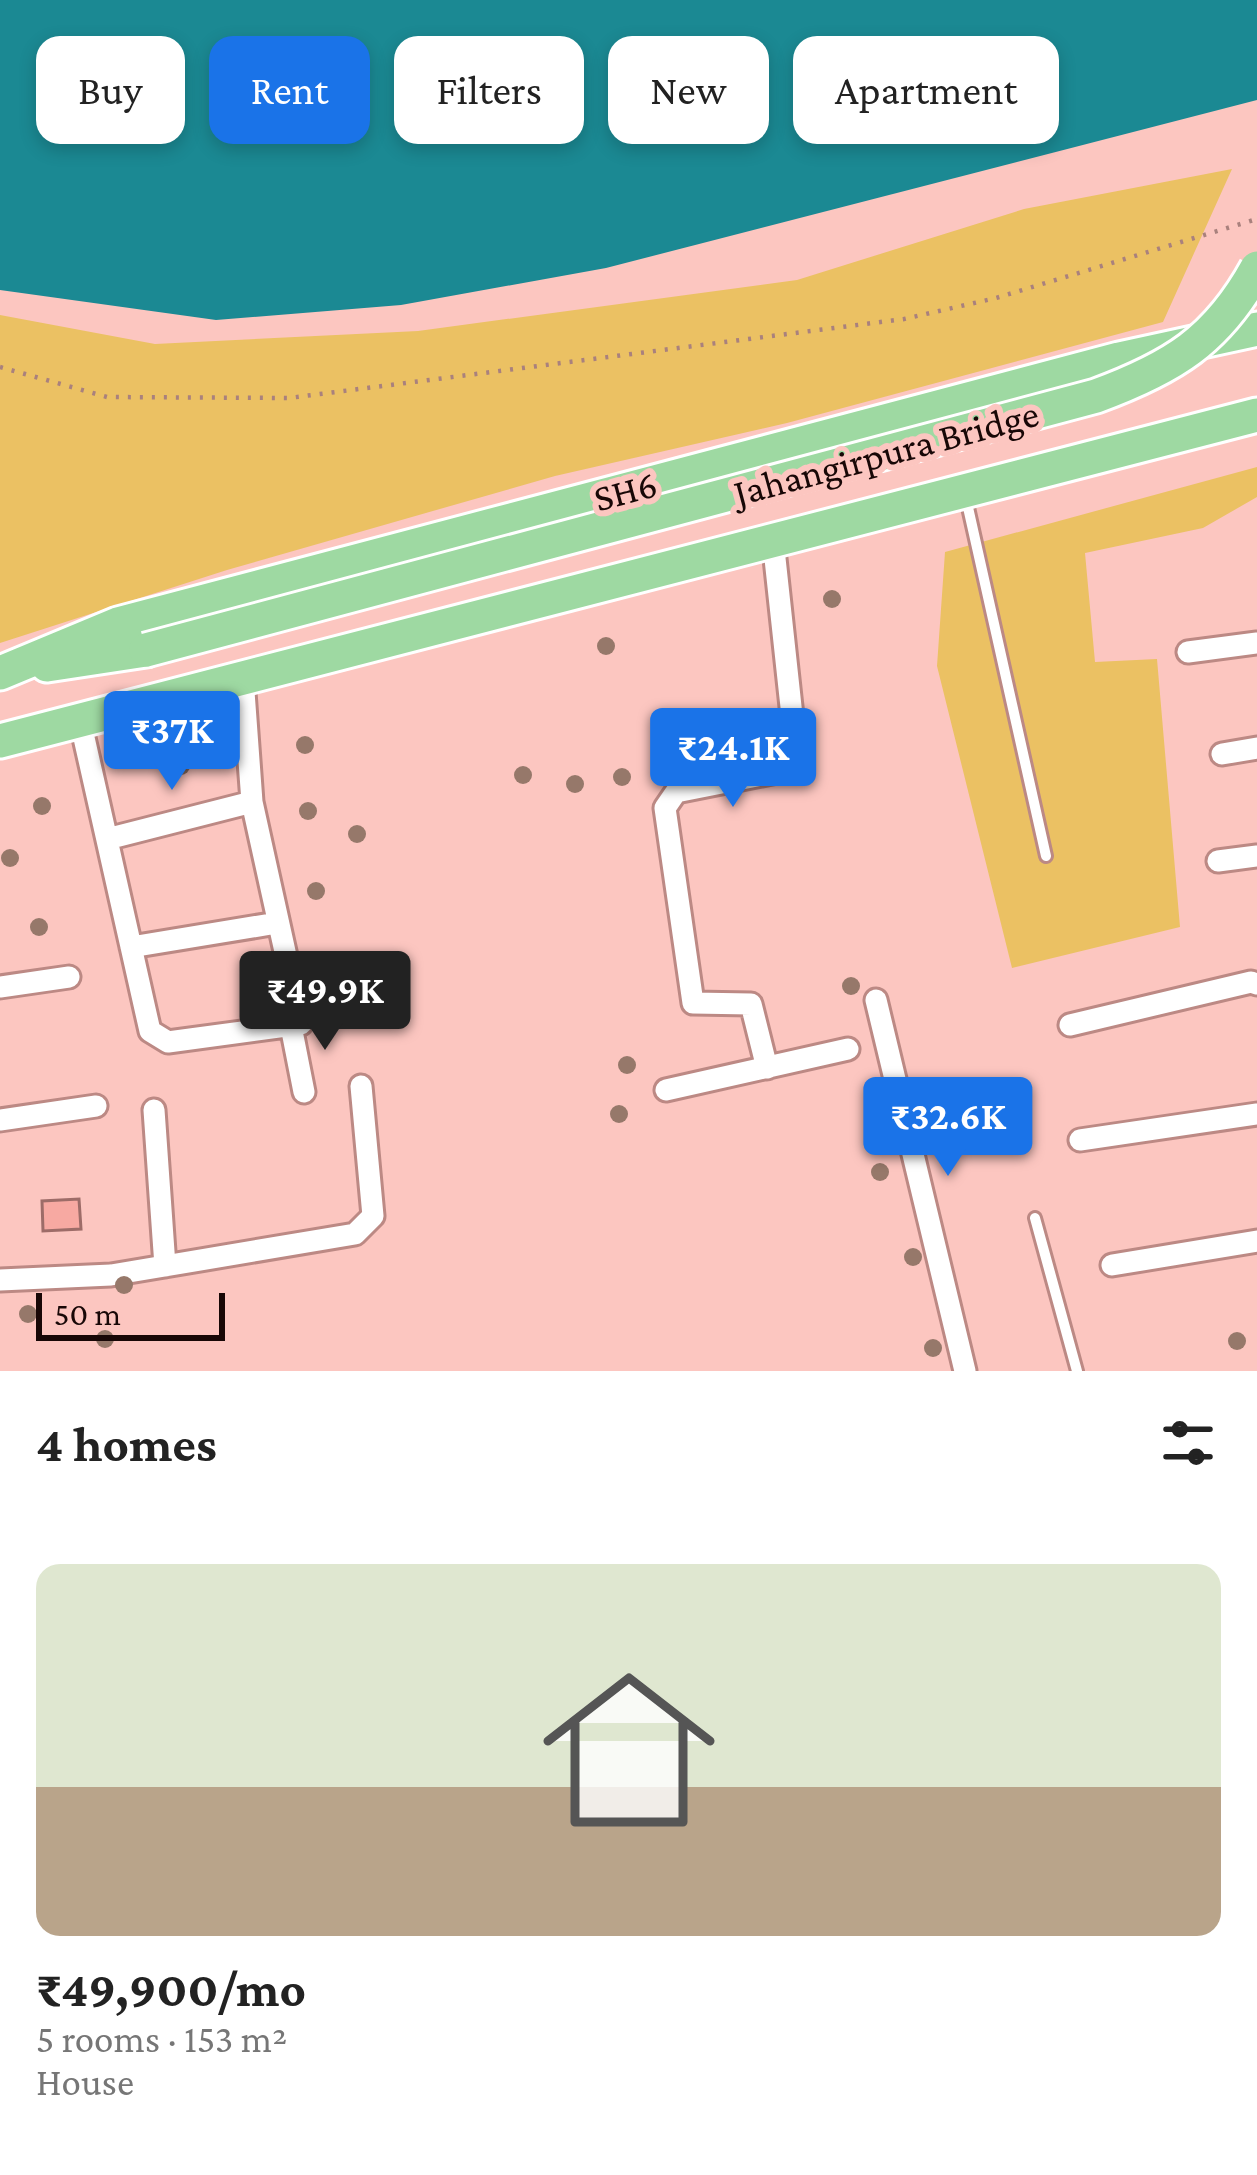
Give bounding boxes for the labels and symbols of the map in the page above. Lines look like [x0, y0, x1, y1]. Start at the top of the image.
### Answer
street label: Jahangirpura Bridge [726, 391, 1044, 516]
street label: SH6 [589, 461, 661, 519]
pin: ₹37K [101, 691, 243, 793]
pin: ₹24.1K [635, 708, 831, 810]
pin: ₹49.9K [227, 951, 423, 1053]
pin: ₹32.6K [850, 1077, 1046, 1179]
scale bar [36, 1287, 225, 1340]

